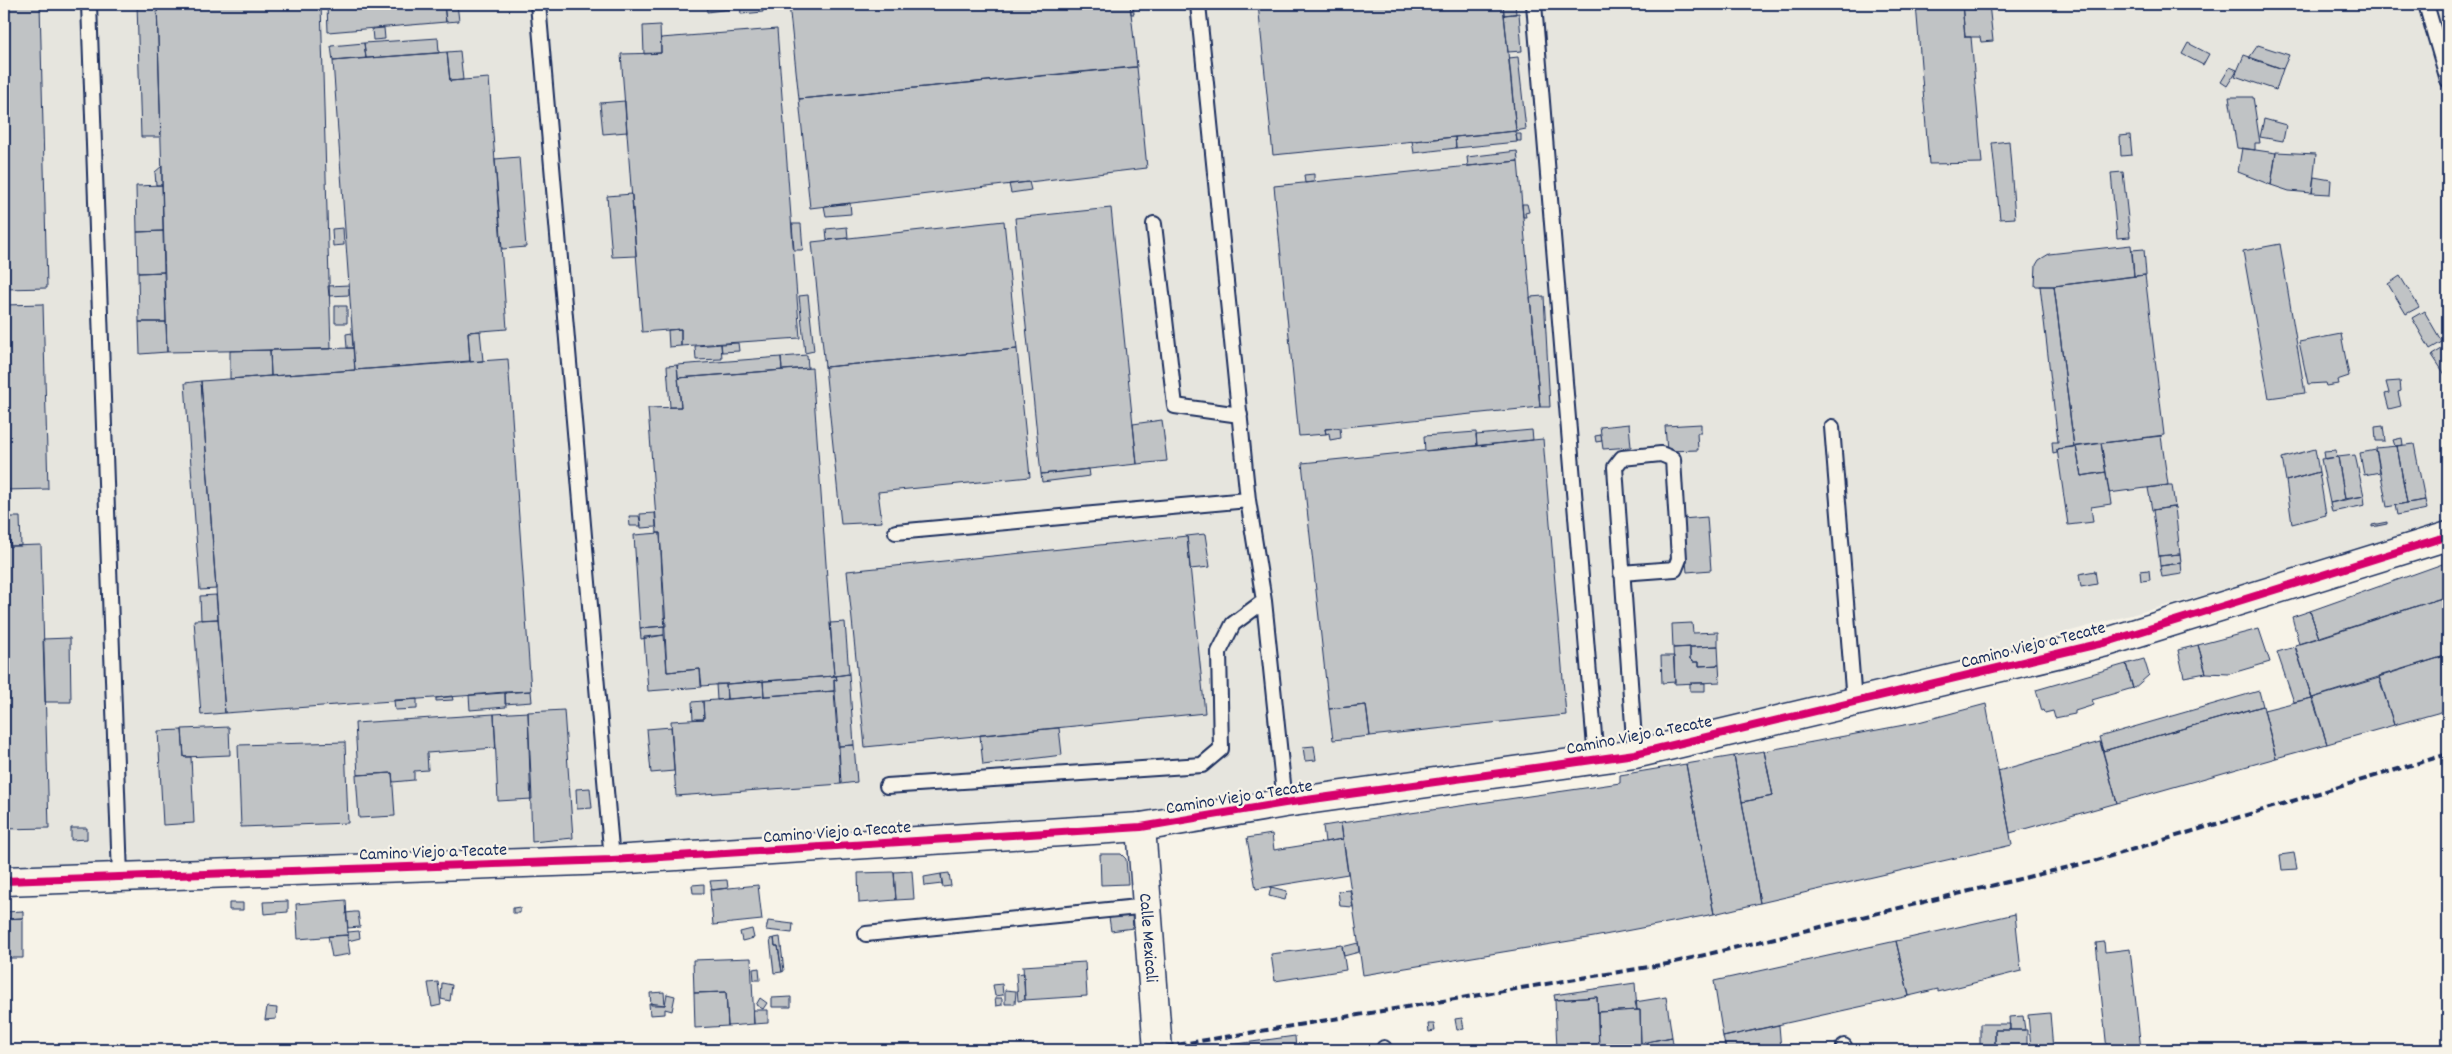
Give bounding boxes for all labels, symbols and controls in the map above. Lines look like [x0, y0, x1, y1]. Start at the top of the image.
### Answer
street label: Camino Viejo a Tecate [1959, 616, 2109, 676]
street label: Camino Viejo a Tecate [1564, 710, 1715, 763]
street label: Camino Viejo a Tecate [1164, 775, 1315, 822]
street label: Camino Viejo a Tecate [762, 816, 912, 851]
street label: Camino Viejo a Tecate [359, 838, 508, 869]
street label: Calle Mexicali [1131, 892, 1163, 984]

